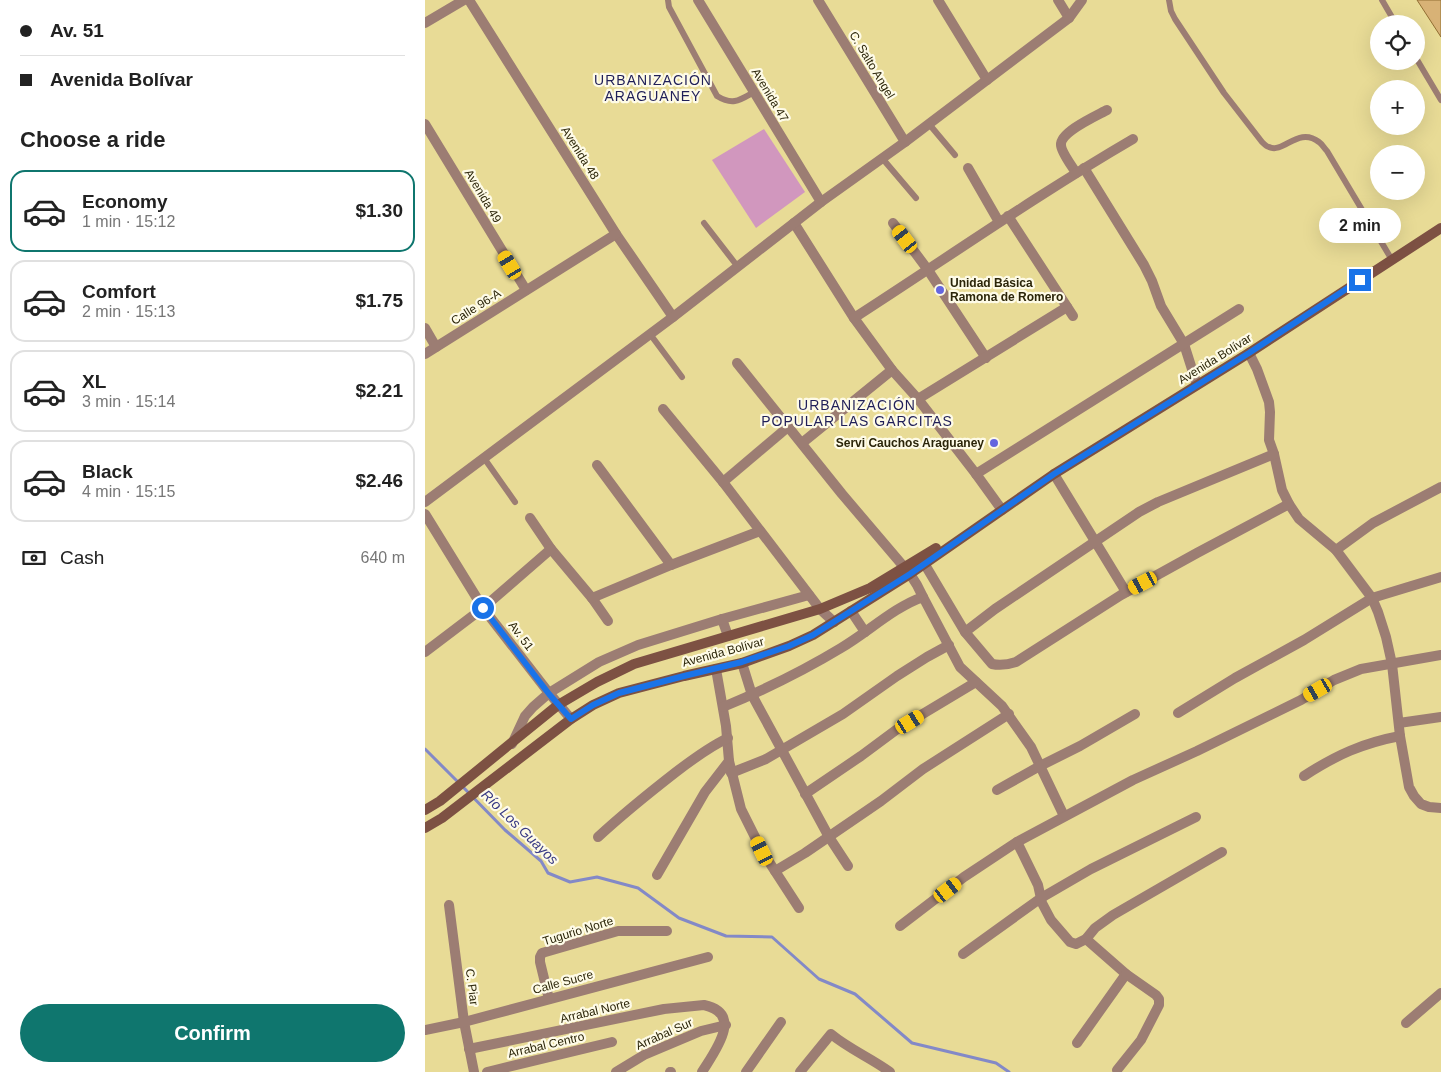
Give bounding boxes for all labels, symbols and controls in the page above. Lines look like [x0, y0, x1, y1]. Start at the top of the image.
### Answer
map controls [1370, 15, 1425, 200]
button: locate [1370, 15, 1425, 70]
text: Av. 51 [50, 20, 104, 41]
street label: C. Salto Angel [846, 29, 898, 101]
street label: Avenida 47 [749, 66, 792, 125]
text: Avenida Bolívar [50, 69, 193, 90]
district label: URBANIZACIÓN ARAGUANEY [594, 72, 712, 104]
button: + [1370, 80, 1425, 135]
street label: Avenida 48 [558, 124, 602, 182]
text: Choose a ride [20, 127, 165, 152]
button: − [1370, 145, 1425, 200]
street label: Avenida 49 [462, 167, 505, 226]
icon: car [22, 189, 67, 234]
text: Economy [82, 191, 168, 212]
text: $1.30 [355, 200, 403, 221]
callout: 2 min [1319, 208, 1401, 242]
text: 1 min · 15:12 [82, 213, 175, 230]
text: 2 min [1339, 217, 1381, 234]
car [889, 223, 920, 255]
car [495, 248, 524, 282]
route end [1349, 269, 1371, 291]
place label: Unidad Básica Ramona de Romero [950, 276, 1063, 304]
icon: car [22, 279, 67, 324]
text: Comfort [82, 281, 156, 302]
marker: Unidad Básica Ramona de Romero [934, 284, 946, 296]
street label: Calle 96-A [449, 286, 503, 328]
text: $1.75 [355, 290, 403, 311]
text: 2 min · 15:13 [82, 303, 175, 320]
street label: Avenida Bolívar [1176, 331, 1254, 387]
icon: car [22, 369, 67, 414]
text: XL [82, 371, 106, 392]
text: $2.21 [355, 380, 403, 401]
text: 3 min · 15:14 [82, 393, 175, 410]
district label: URBANIZACIÓN POPULAR LAS GARCITAS [761, 397, 953, 429]
place label: Servi Cauchos Araguaney [836, 436, 984, 450]
marker: Servi Cauchos Araguaney [988, 437, 1000, 449]
icon: car [22, 459, 67, 504]
text: Black [82, 461, 133, 482]
text: $2.46 [355, 470, 403, 491]
text: 4 min · 15:15 [82, 483, 175, 500]
icon: cash [20, 544, 48, 572]
text: Cash [60, 547, 104, 568]
text: 640 m [361, 549, 405, 566]
car [1126, 569, 1159, 597]
route start [472, 597, 494, 619]
street label: Av. 51 [506, 619, 537, 654]
street label: Avenida Bolívar [681, 634, 765, 670]
car [1301, 676, 1334, 704]
car [893, 708, 926, 736]
water label: Río Los Guayos [478, 786, 562, 868]
car [748, 834, 775, 868]
car [931, 875, 964, 905]
street label: Tugurio Norte [541, 914, 615, 948]
street label: Calle Sucre [531, 967, 595, 997]
street label: C. Piar [463, 968, 481, 1006]
street label: Arrabal Norte [559, 996, 632, 1026]
button: Confirm [20, 1004, 405, 1062]
street label: Arrabal Sur [633, 1015, 695, 1053]
street label: Arrabal Centro [506, 1029, 586, 1061]

